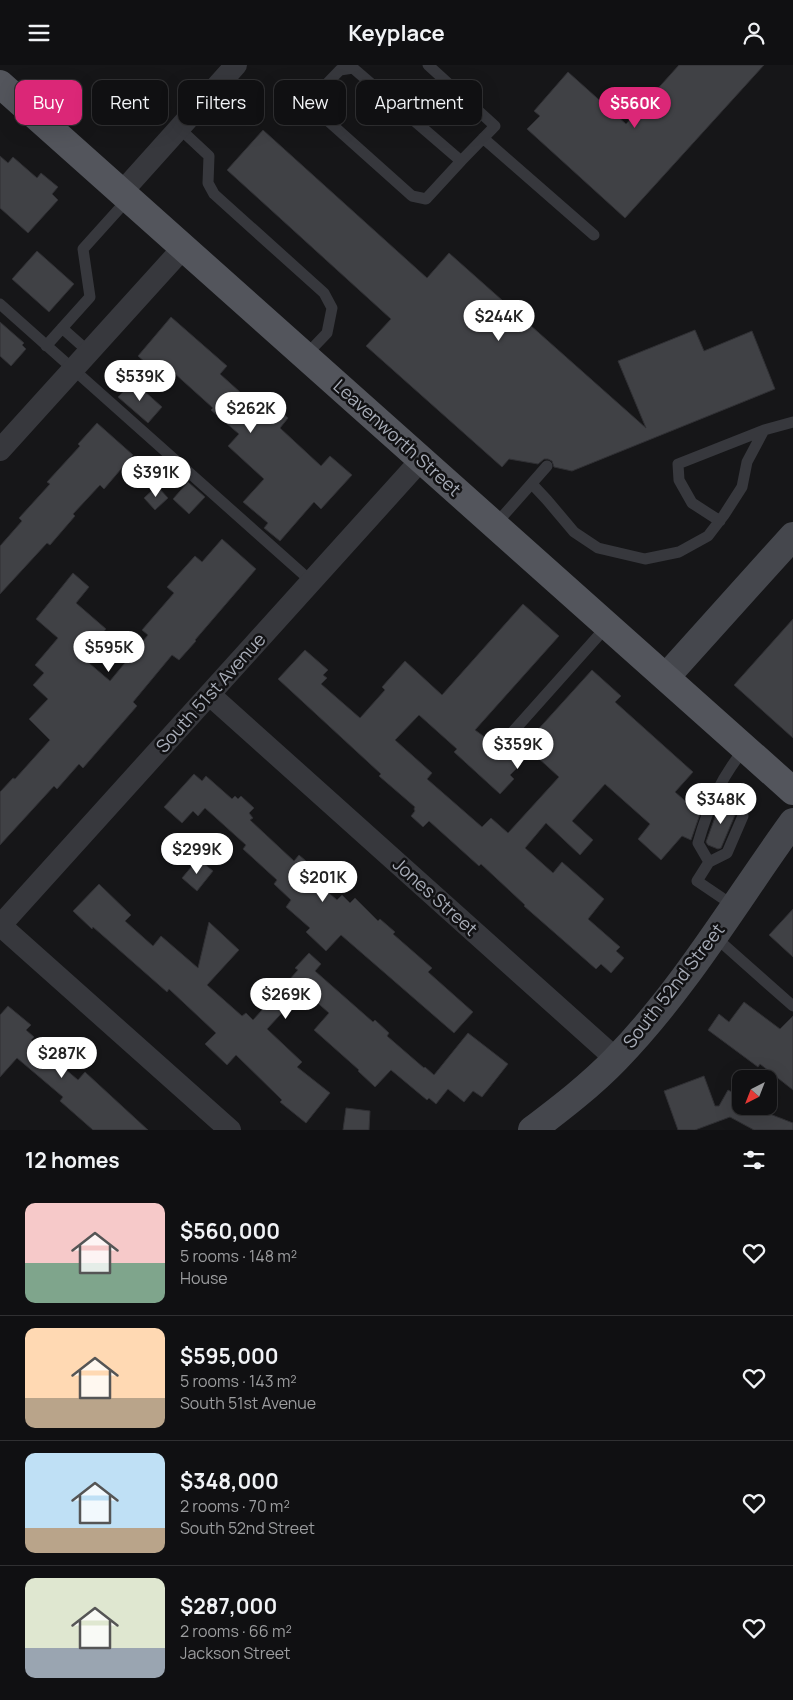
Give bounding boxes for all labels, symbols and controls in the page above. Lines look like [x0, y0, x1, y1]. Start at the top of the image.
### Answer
text: Keyplace [348, 18, 445, 48]
icon: menu [25, 19, 53, 47]
icon: person [740, 19, 768, 47]
chip: Buy [15, 80, 82, 125]
chip: Rent [92, 80, 168, 125]
chip: Filters [178, 80, 264, 125]
chip: New [274, 80, 346, 125]
chip: Apartment [356, 80, 482, 125]
pin: $560K [600, 87, 670, 129]
text: $560K [610, 92, 660, 114]
pin: $244K [464, 299, 534, 342]
text: $244K [475, 305, 523, 327]
pin: $539K [105, 359, 175, 402]
text: $539K [115, 365, 165, 387]
street label: Leavenworth Street [329, 374, 467, 501]
pin: $262K [216, 391, 286, 434]
text: $262K [226, 397, 276, 419]
pin: $391K [121, 455, 191, 498]
text: $391K [133, 461, 179, 483]
street label: South 51st Avenue [150, 627, 270, 757]
pin: $595K [74, 631, 144, 673]
text: $595K [84, 636, 134, 658]
pin: $359K [483, 727, 553, 770]
text: $359K [493, 733, 543, 755]
pin: $348K [686, 783, 756, 825]
text: $348K [696, 788, 746, 810]
pin: $299K [162, 833, 232, 875]
text: $299K [172, 838, 222, 860]
street label: Jones Street [388, 852, 483, 941]
pin: $201K [288, 861, 358, 903]
text: $201K [299, 866, 347, 888]
street label: South 52nd Street [617, 918, 729, 1053]
pin: $269K [251, 977, 321, 1020]
text: $269K [261, 983, 311, 1005]
pin: $287K [27, 1037, 97, 1079]
text: $287K [38, 1042, 86, 1064]
north arrow [732, 1070, 778, 1115]
map controls [732, 1070, 777, 1115]
text: 12 homes [25, 1146, 120, 1174]
icon: filters [740, 1146, 768, 1174]
text: $560,000 [180, 1217, 280, 1245]
icon: home [65, 1223, 125, 1283]
icon: heart [740, 1239, 768, 1267]
text: 5 rooms · 148 m² [180, 1245, 297, 1267]
text: House [180, 1267, 228, 1289]
text: $595,000 [180, 1342, 279, 1370]
icon: home [65, 1348, 125, 1408]
icon: heart [740, 1364, 768, 1392]
text: 5 rooms · 143 m² [180, 1370, 297, 1392]
text: South 51st Avenue [180, 1392, 316, 1414]
text: $348,000 [180, 1467, 279, 1495]
icon: home [65, 1473, 125, 1533]
icon: heart [740, 1489, 768, 1517]
text: 2 rooms · 70 m² [180, 1495, 290, 1517]
text: South 52nd Street [180, 1517, 315, 1539]
text: $287,000 [180, 1592, 277, 1620]
icon: home [65, 1598, 125, 1658]
icon: heart [740, 1614, 768, 1642]
text: 2 rooms · 66 m² [180, 1620, 292, 1642]
text: Jackson Street [180, 1642, 291, 1664]

